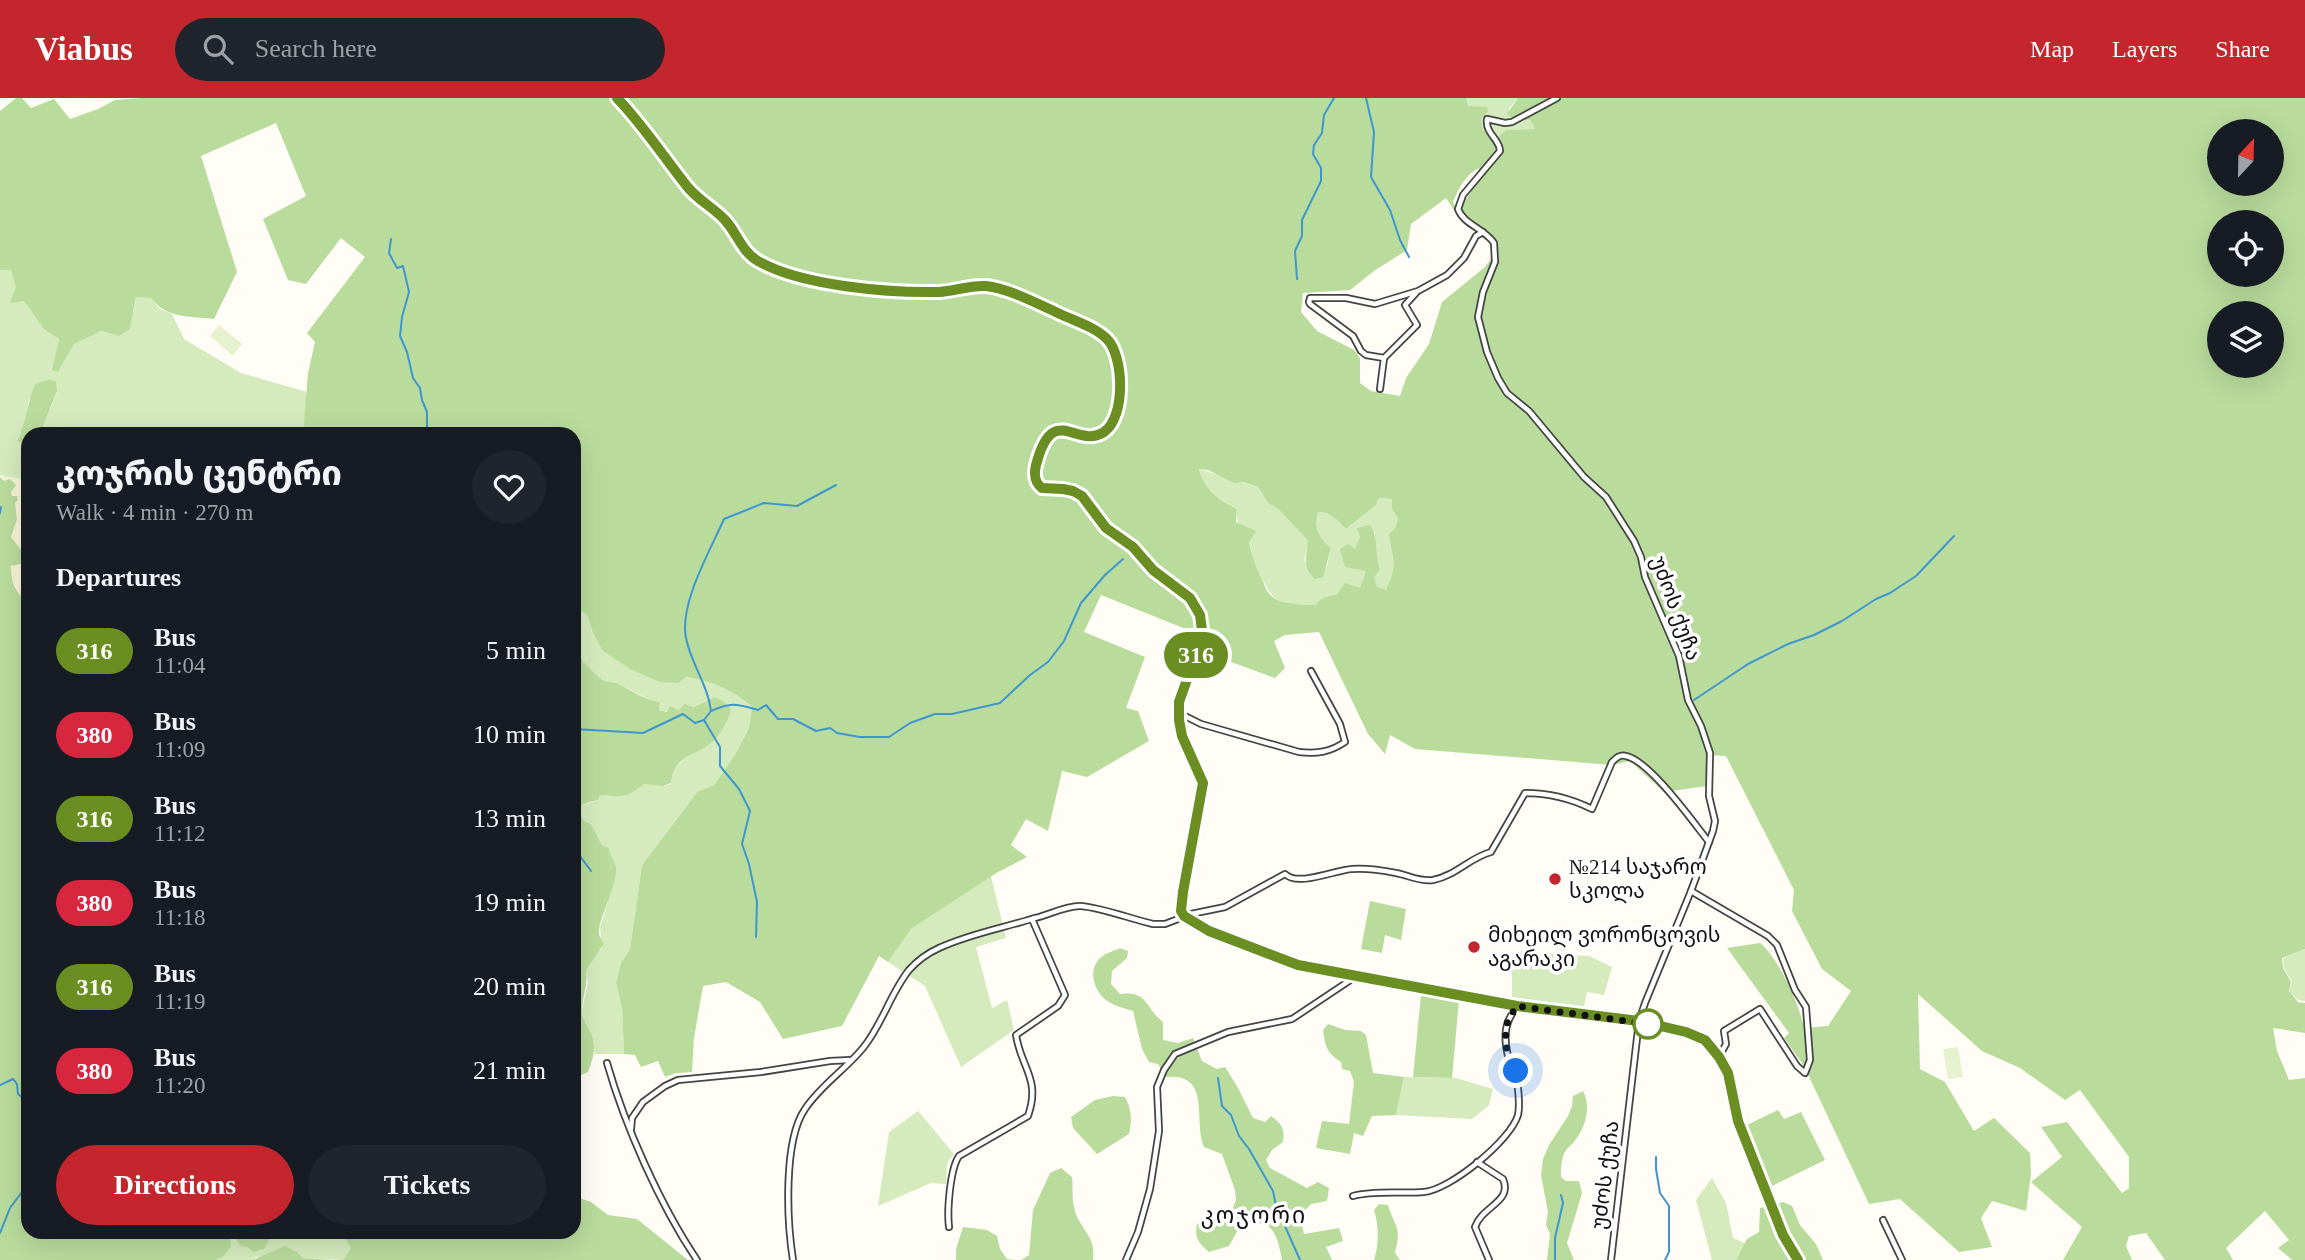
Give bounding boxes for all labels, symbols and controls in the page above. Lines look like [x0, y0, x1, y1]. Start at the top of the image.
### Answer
search box [175, 18, 665, 81]
icon: search [199, 30, 237, 68]
text: Viabus [35, 31, 133, 67]
text: Search here [255, 34, 377, 63]
text: Map [2030, 36, 2074, 62]
text: Layers [2112, 36, 2177, 62]
text: Share [2215, 36, 2270, 62]
north arrow [2207, 119, 2284, 196]
map controls [2207, 119, 2284, 378]
button: locate [2207, 210, 2284, 287]
button: layers [2207, 301, 2284, 378]
button: heart [472, 450, 546, 524]
text: კოჯრის ცენტრი [56, 456, 342, 492]
text: Walk · 4 min · 270 m [56, 500, 253, 525]
street label: უძოს ქუჩა [1646, 553, 1706, 663]
text: Departures [56, 563, 181, 592]
text: Bus [154, 623, 196, 652]
line badge: 316 [1156, 632, 1236, 678]
text: 5 min [486, 636, 546, 665]
text: 316 [77, 638, 113, 664]
text: 316 [1178, 642, 1214, 668]
text: 11:04 [154, 653, 206, 678]
text: Bus [154, 707, 196, 736]
text: 10 min [473, 720, 546, 749]
text: 380 [77, 722, 113, 748]
text: 11:09 [154, 737, 206, 762]
text: Bus [154, 791, 196, 820]
text: 13 min [473, 804, 546, 833]
text: 316 [77, 806, 113, 832]
text: 11:12 [154, 821, 206, 846]
place label: №214 საჯარო სკოლა [1569, 855, 1707, 904]
marker: №214 საჯარო სკოლა [1547, 871, 1563, 887]
text: Bus [154, 875, 196, 904]
text: 19 min [473, 888, 546, 917]
text: 380 [77, 890, 113, 916]
text: 11:18 [154, 905, 206, 930]
place label: მიხეილ ვორონცოვის აგარაკი [1488, 923, 1720, 971]
marker: მიხეილ ვორონცოვის აგარაკი [1466, 939, 1482, 955]
text: Bus [154, 959, 196, 988]
text: 20 min [473, 972, 546, 1001]
text: 316 [77, 974, 113, 1000]
text: 11:19 [154, 989, 206, 1014]
unlabelled marker [1633, 1009, 1663, 1039]
text: Bus [154, 1043, 196, 1072]
your location [1498, 1053, 1533, 1088]
text: 21 min [473, 1056, 546, 1085]
text: 380 [77, 1058, 113, 1084]
text: 11:20 [154, 1073, 206, 1098]
street label: უძოს ქუჩა [1586, 1119, 1624, 1231]
button: Directions [56, 1145, 294, 1225]
button: Tickets [308, 1145, 546, 1225]
district label: კოჯორი [1201, 1203, 1307, 1229]

